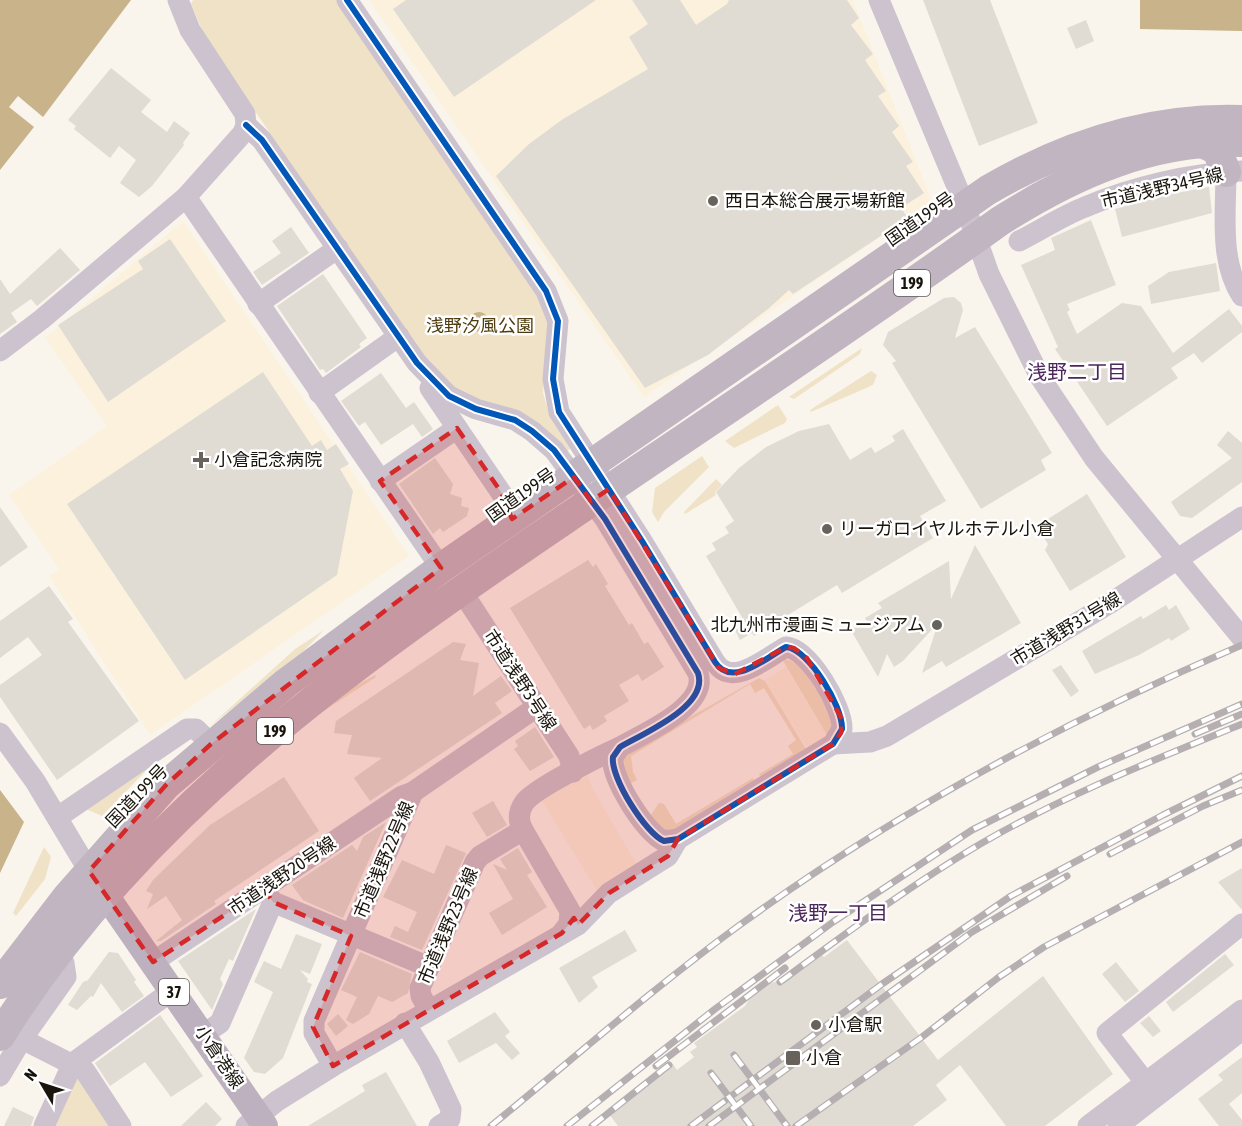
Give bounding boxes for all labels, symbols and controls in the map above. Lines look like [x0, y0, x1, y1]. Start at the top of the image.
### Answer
street label: 市道浅野34号線 [1099, 163, 1225, 212]
street label: 国道199号 [881, 187, 958, 250]
place label: 西日本総合展示場新館 [725, 190, 905, 211]
marker: 西日本総合展示場新館 [706, 194, 720, 208]
road number: 199 [894, 270, 930, 296]
park label: 浅野汐風公園 [426, 315, 534, 336]
district label: 浅野二丁目 [1027, 360, 1127, 383]
place label: 小倉記念病院 [214, 449, 322, 470]
marker: 小倉記念病院 [192, 451, 210, 469]
street label: 国道199号 [482, 463, 559, 526]
place label: リーガロイヤルホテル小倉 [839, 518, 1054, 539]
marker: リーガロイヤルホテル小倉 [820, 522, 834, 536]
street label: 市道浅野31号線 [1007, 587, 1125, 670]
place label: 北九州市漫画ミュージアム [711, 614, 925, 635]
marker: 北九州市漫画ミュージアム [930, 618, 944, 632]
street label: 市道浅野3号線 [480, 625, 561, 734]
road number: 199 [257, 718, 293, 744]
street label: 国道199号 [102, 760, 172, 832]
street label: 市道浅野22号線 [349, 798, 418, 921]
street label: 市道浅野20号線 [224, 832, 339, 919]
street label: 市道浅野23号線 [413, 864, 482, 987]
district label: 浅野一丁目 [788, 901, 888, 924]
road number: 37 [159, 979, 189, 1005]
place label: 小倉駅 [828, 1014, 882, 1035]
marker: 小倉駅 [809, 1018, 823, 1032]
street label: 小倉港線 [191, 1021, 248, 1092]
place label: 小倉 [806, 1047, 842, 1068]
marker: 小倉 [784, 1049, 802, 1067]
north arrow [12, 1054, 72, 1114]
text: N [20, 1065, 40, 1084]

